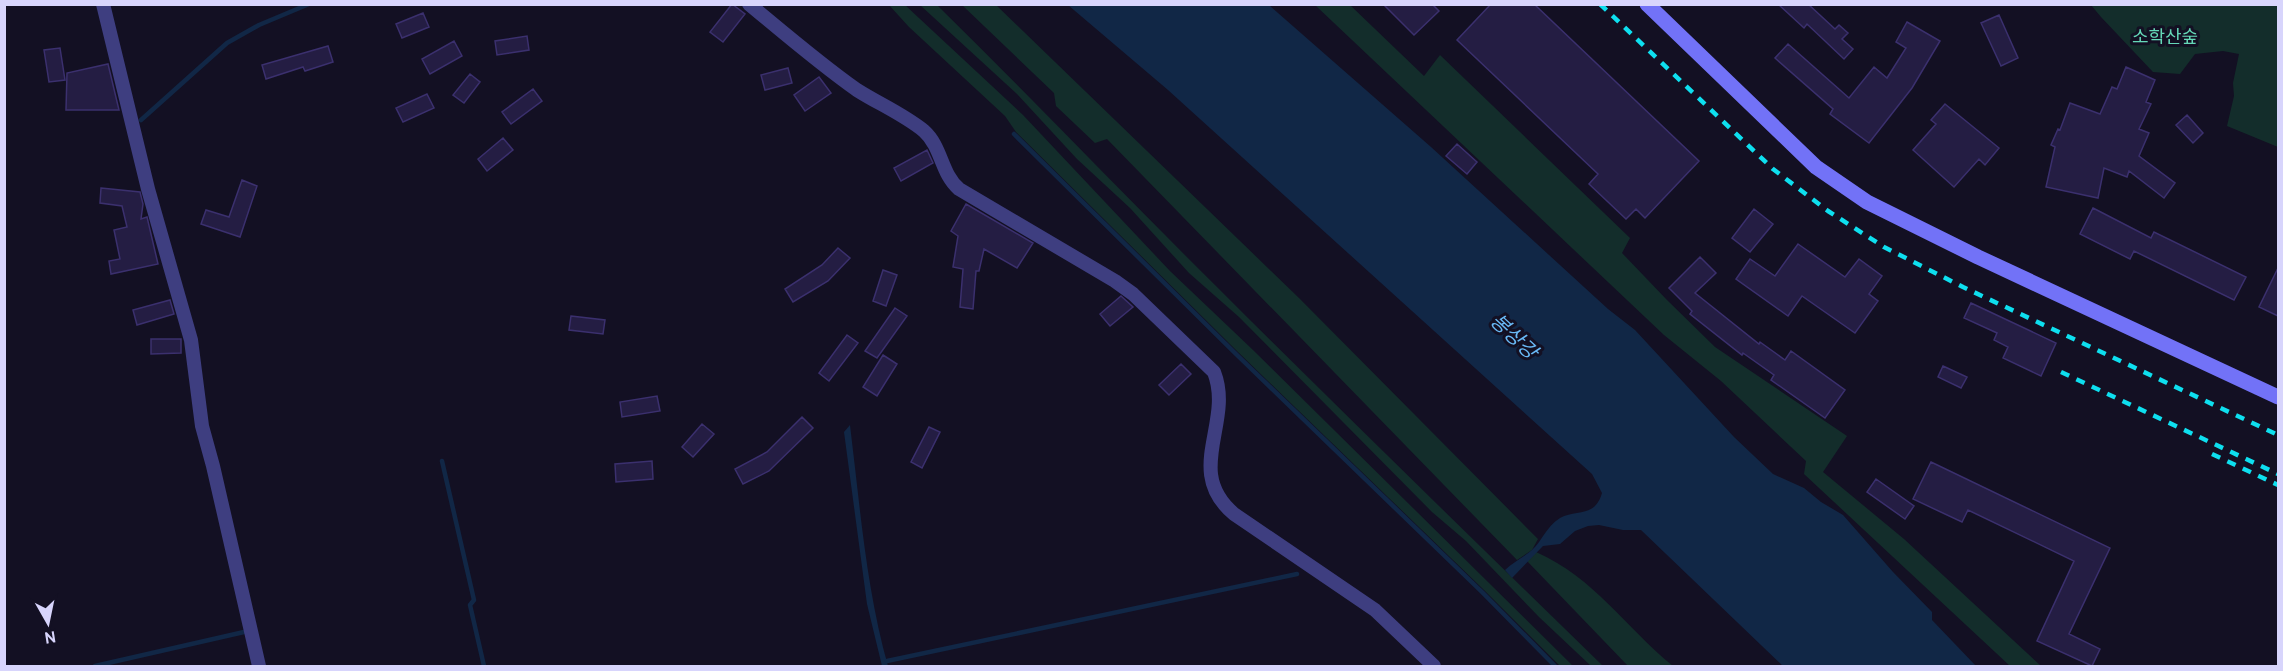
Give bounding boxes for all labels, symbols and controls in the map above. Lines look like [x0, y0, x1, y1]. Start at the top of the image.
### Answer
park label: 소학산숲 [2132, 27, 2198, 50]
water label: 봉상강 [1484, 309, 1544, 368]
north arrow [18, 593, 78, 653]
text: N [43, 625, 57, 647]

